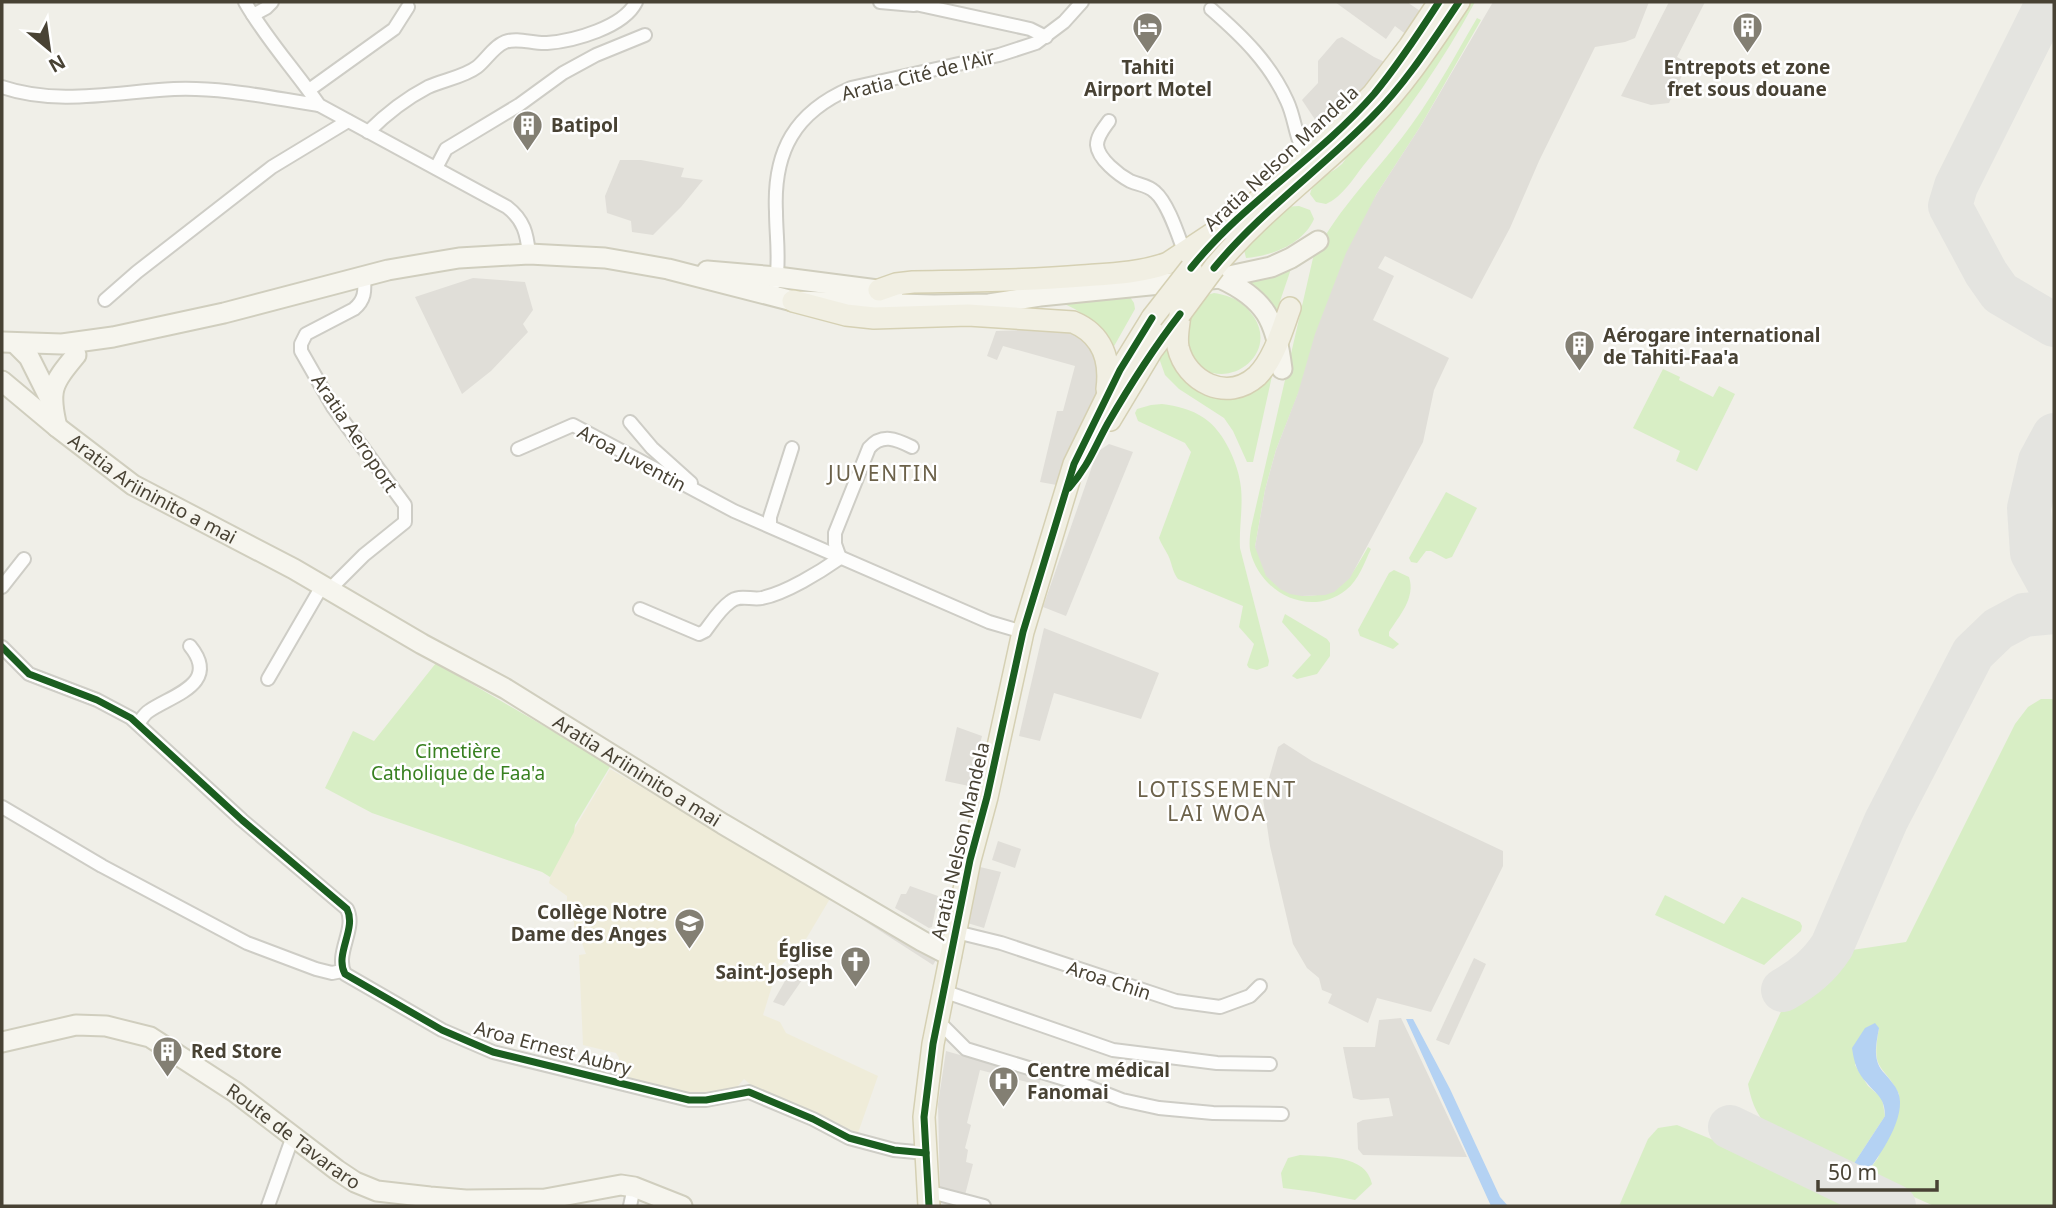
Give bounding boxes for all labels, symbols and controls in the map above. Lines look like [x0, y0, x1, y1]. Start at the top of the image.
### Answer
hotel icon: Tahiti Airport Motel [1131, 11, 1165, 55]
building icon: Entrepots et zone fret sous douane [1730, 11, 1764, 55]
north arrow [14, 14, 84, 84]
street label: Aratia Cité de l'Air [839, 43, 998, 107]
text: N [44, 49, 70, 79]
place label: Tahiti Airport Motel [1084, 54, 1212, 102]
place label: Entrepots et zone fret sous douane [1664, 54, 1830, 102]
street label: Aratia Nelson Mandela [1198, 79, 1364, 237]
building icon: Batipol [511, 108, 545, 152]
place label: Batipol [551, 112, 619, 138]
place label: Aérogare international de Tahiti-Faa'a [1603, 322, 1820, 370]
building icon: Aérogare international de Tahiti-Faa'a [1563, 329, 1597, 373]
street label: Aratia Aeroport [306, 369, 404, 497]
street label: Aroa Juventin [573, 419, 691, 497]
street label: Aratia Ariininito a mai [63, 427, 241, 550]
district label: JUVENTIN [826, 459, 940, 487]
street label: Aratia Ariininito a mai [548, 709, 726, 833]
park label: Cimetière Catholique de Faa'a [371, 738, 545, 786]
street label: Aratia Nelson Mandela [925, 739, 995, 943]
district label: LOTISSEMENT LAI WOA [1137, 775, 1297, 827]
place label: Collège Notre Dame des Anges [511, 899, 667, 947]
school or university icon: Collège Notre Dame des Anges [673, 906, 707, 950]
place label: Église Saint-Joseph [715, 937, 833, 985]
church icon: Église Saint-Joseph [839, 944, 873, 988]
street label: Aroa Chin [1064, 954, 1154, 1006]
street label: Aroa Ernest Aubry [472, 1015, 635, 1082]
building icon: Red Store [151, 1034, 185, 1078]
place label: Red Store [191, 1038, 282, 1064]
place label: Centre médical Fanomai [1027, 1057, 1170, 1105]
hospital icon: Centre médical Fanomai [987, 1064, 1021, 1108]
street label: Route de Tavararo [222, 1077, 366, 1195]
scale bar [1818, 1148, 1937, 1192]
text: 50 m [1828, 1158, 1877, 1186]

